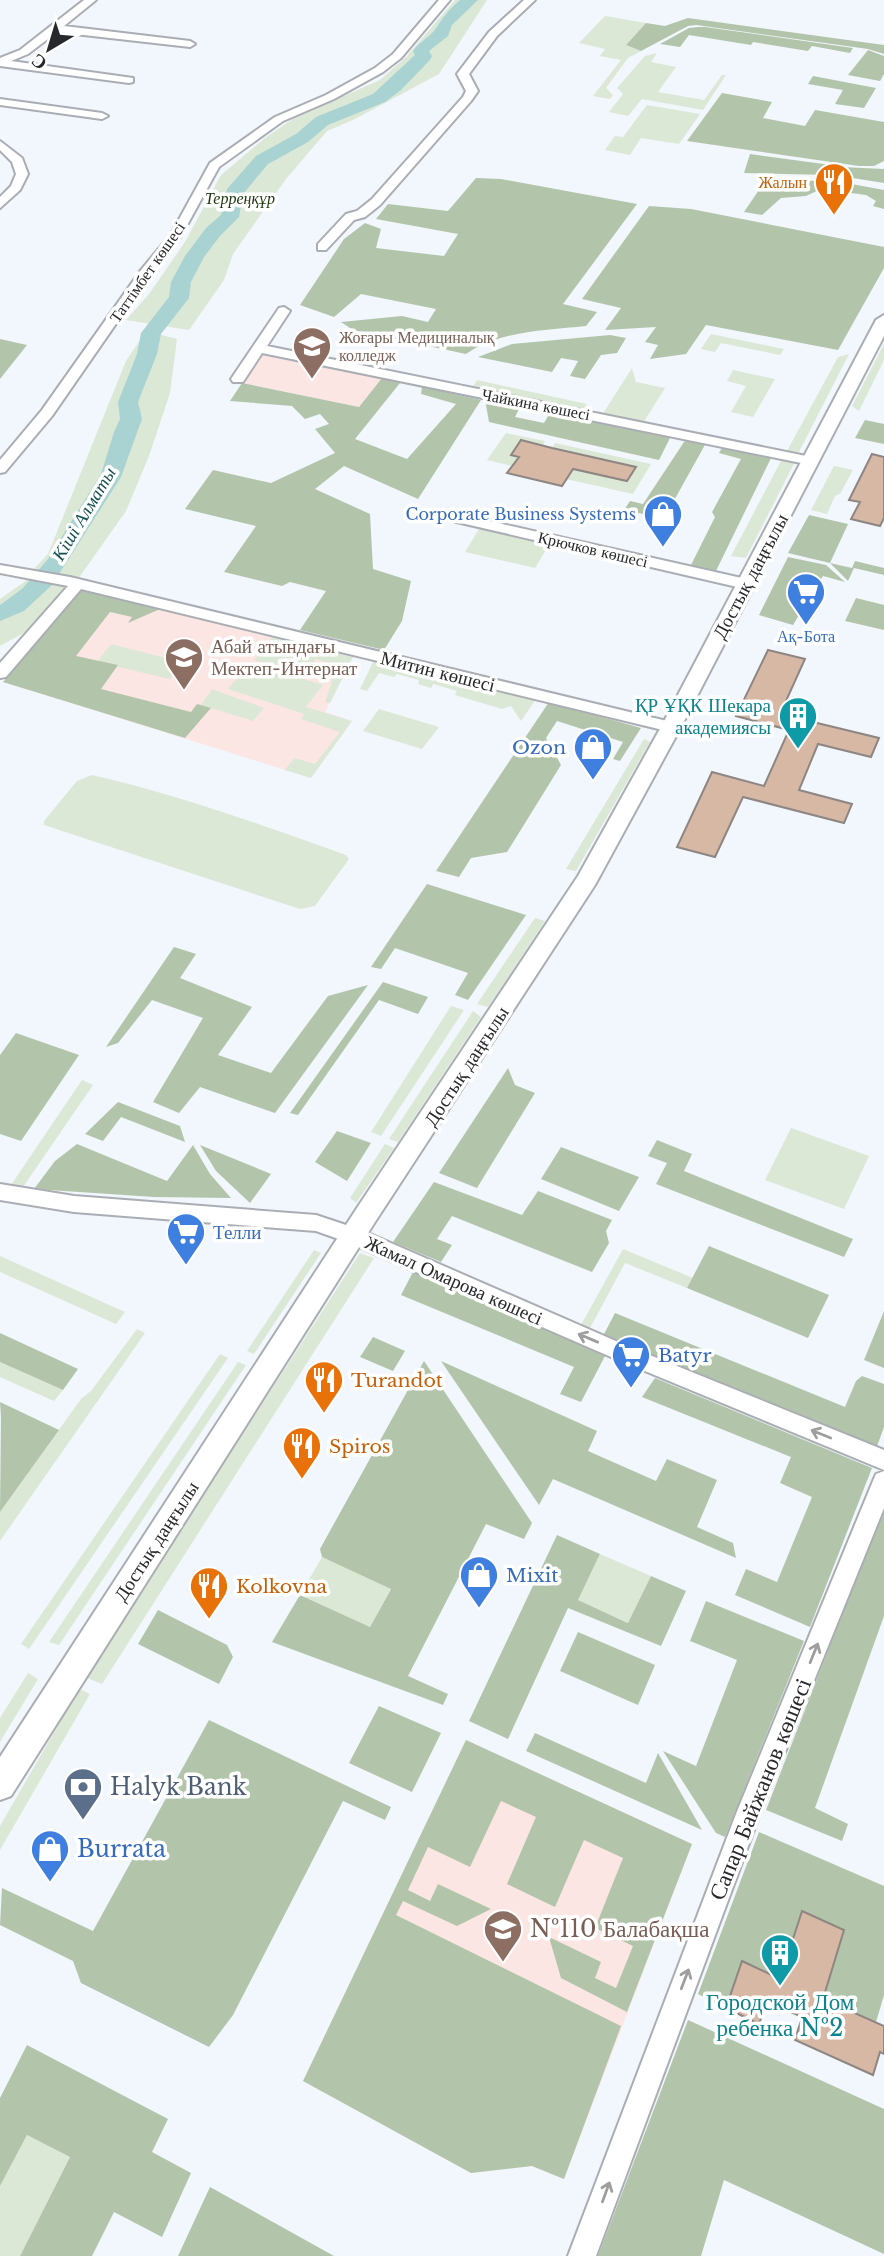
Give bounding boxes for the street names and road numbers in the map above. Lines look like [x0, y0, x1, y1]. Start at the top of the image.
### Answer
street label: Таттімбет көшесі [105, 217, 189, 326]
street label: Чайкина көшесі [480, 384, 592, 424]
street label: Достық даңғылы [708, 510, 793, 643]
street label: Крючков көшесі [536, 527, 651, 572]
street label: Митин көшесі [378, 646, 497, 697]
street label: Достық даңғылы [419, 1002, 514, 1130]
street label: Жамал Омарова көшесі [361, 1231, 546, 1330]
street label: Достық даңғылы [109, 1477, 204, 1605]
street label: Сапар Байжанов көшесі [703, 1674, 817, 1904]

